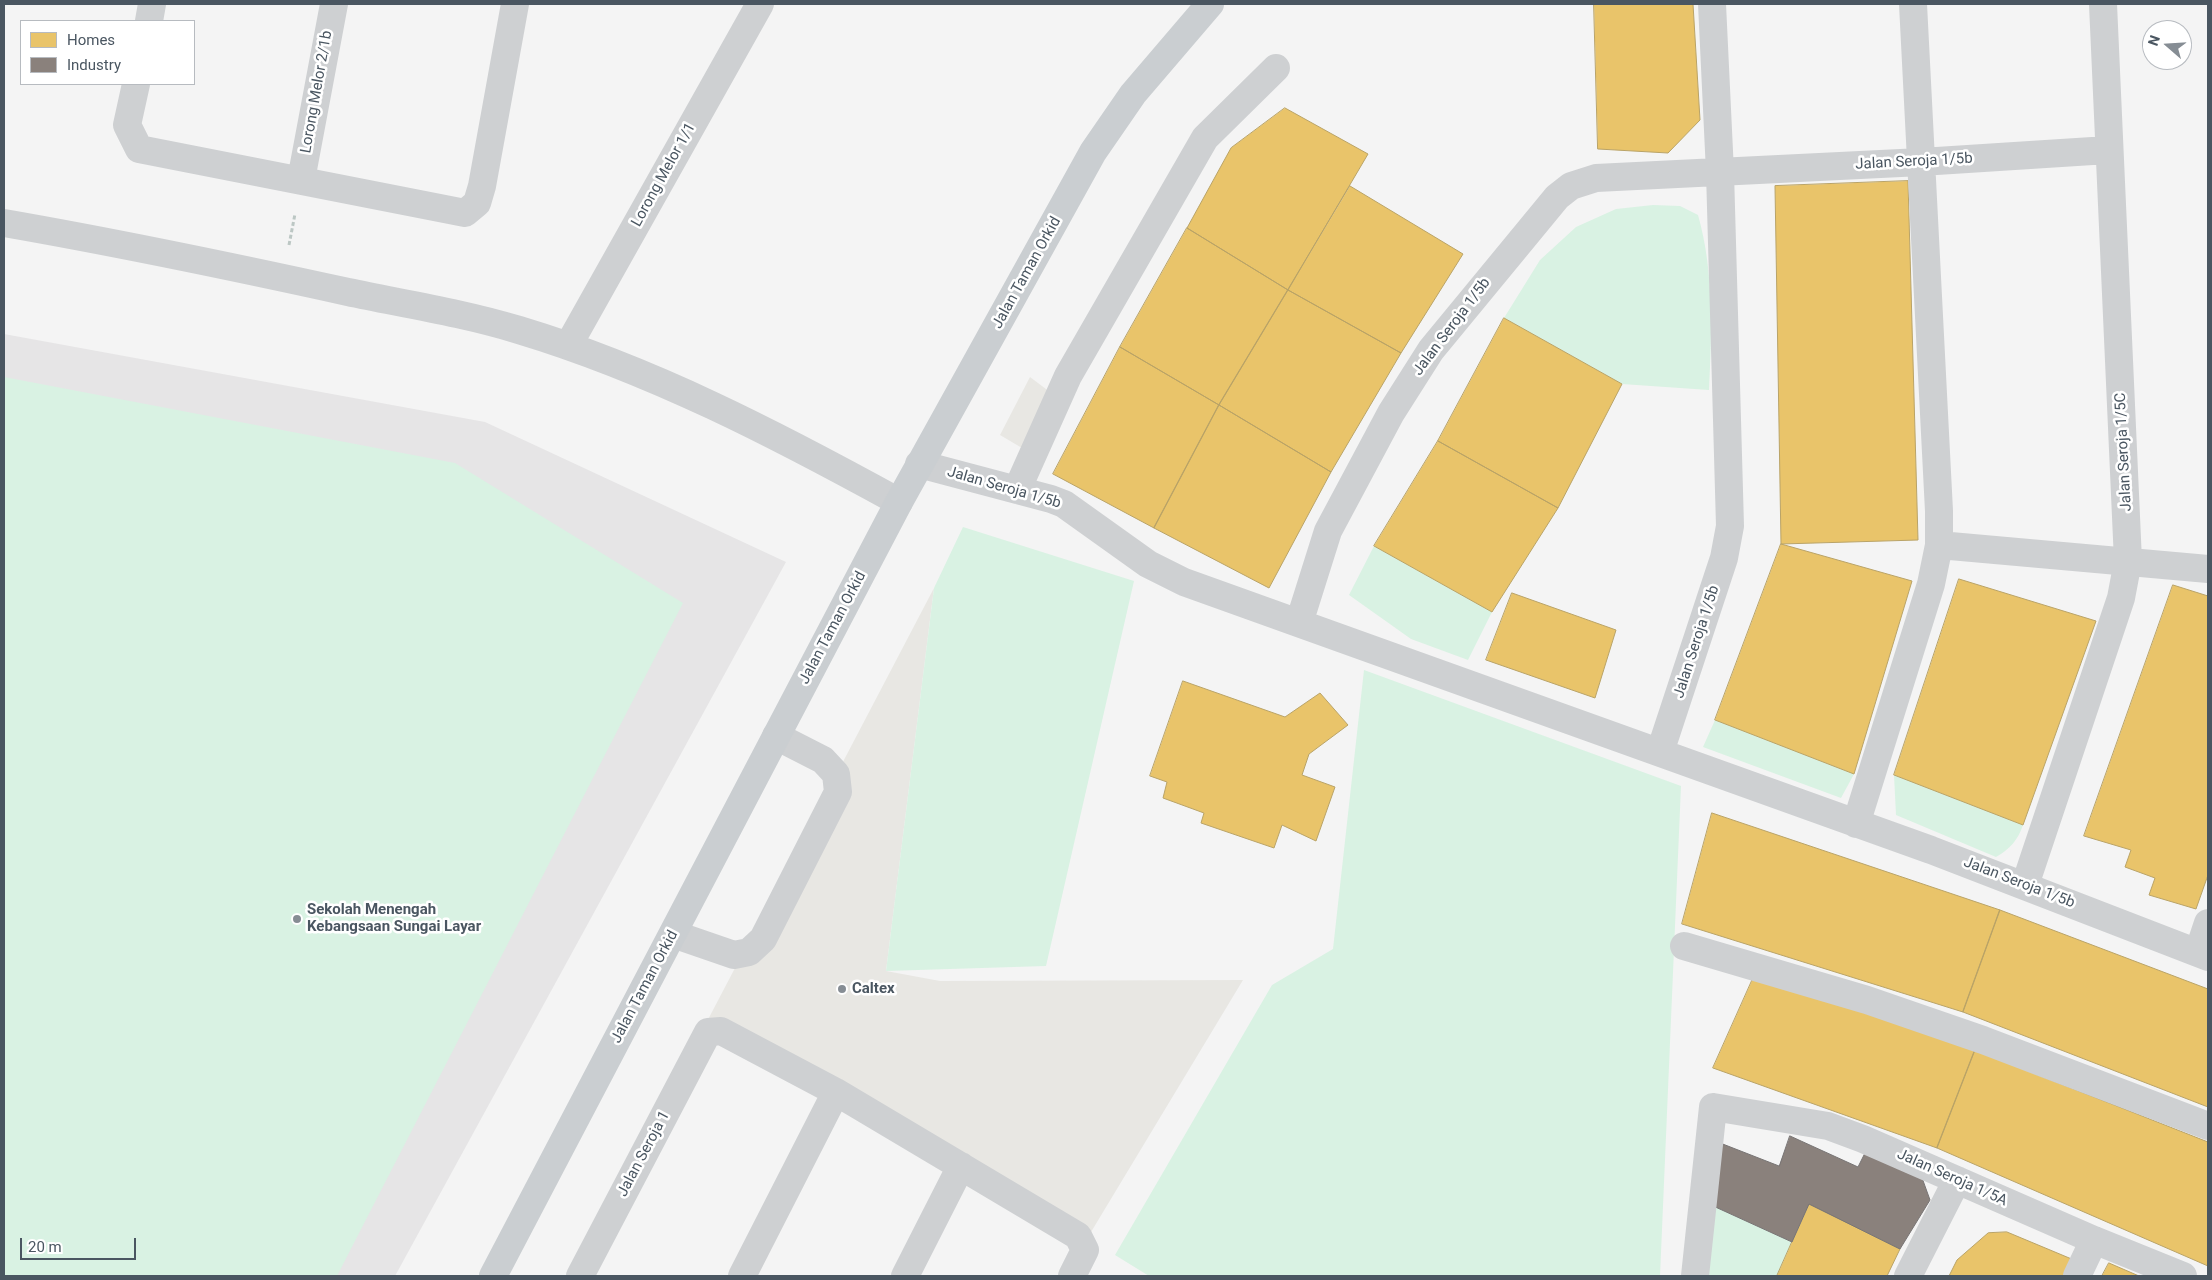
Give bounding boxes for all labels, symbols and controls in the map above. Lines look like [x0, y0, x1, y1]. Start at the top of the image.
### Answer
legend [20, 20, 195, 85]
north arrow [2142, 20, 2192, 70]
street label: Lorong Melor 2/1b [297, 29, 337, 155]
text: Homes [67, 31, 115, 49]
text: N [2145, 33, 2163, 48]
text: Industry [67, 56, 121, 74]
street label: Lorong Melor 1/1 [628, 120, 700, 230]
street label: Jalan Seroja 1/5b [1855, 150, 1973, 174]
street label: Jalan Taman Orkid [989, 214, 1065, 332]
street label: Jalan Seroja 1/5b [1409, 275, 1495, 379]
street label: Jalan Seroja 1/5C [2112, 392, 2136, 512]
street label: Jalan Seroja 1/5b [945, 463, 1063, 513]
street label: Jalan Taman Orkid [796, 569, 870, 687]
street label: Jalan Seroja 1/5b [1670, 583, 1724, 701]
street label: Jalan Seroja 1/5b [1961, 854, 2077, 912]
place label: Sekolah Menengah Kebangsaan Sungai Layar [307, 901, 481, 936]
marker: Sekolah Menengah Kebangsaan Sungai Layar [291, 913, 303, 925]
street label: Jalan Taman Orkid [608, 928, 682, 1046]
place label: Caltex [852, 980, 895, 998]
marker: Caltex [836, 983, 848, 995]
street label: Jalan Seroja 1 [614, 1108, 674, 1200]
street label: Jalan Seroja 1/5A [1894, 1146, 2010, 1210]
scale bar [22, 1228, 139, 1260]
text: 20 m [28, 1238, 62, 1256]

